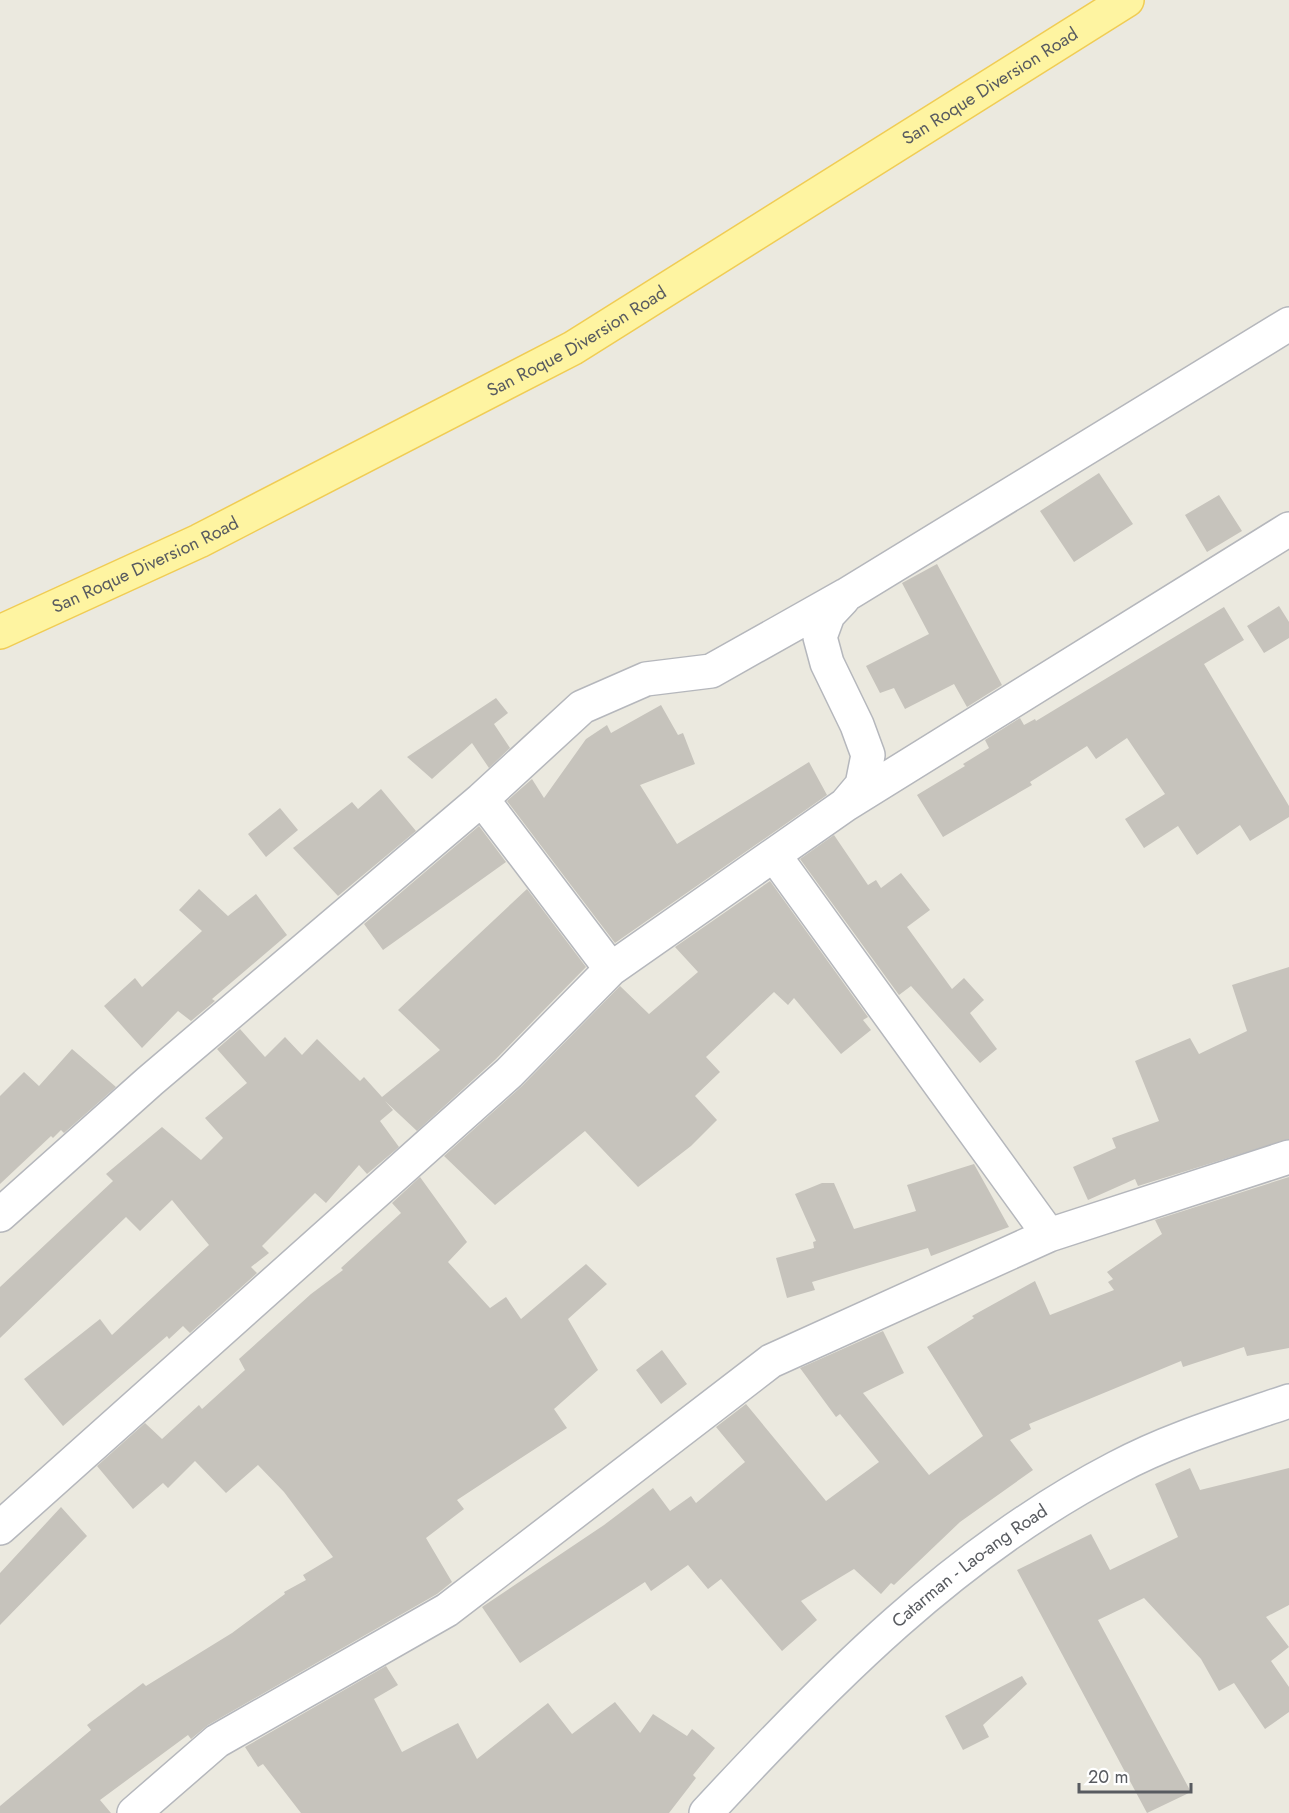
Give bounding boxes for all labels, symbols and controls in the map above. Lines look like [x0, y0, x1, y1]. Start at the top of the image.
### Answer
street label: San Roque Diversion Road [897, 21, 1083, 151]
street label: San Roque Diversion Road [482, 280, 671, 403]
street label: San Roque Diversion Road [48, 510, 243, 620]
street label: Catarman - Lao-ang Road [886, 1498, 1052, 1634]
scale bar [1079, 1756, 1192, 1794]
text: 20 m [1088, 1764, 1128, 1790]

